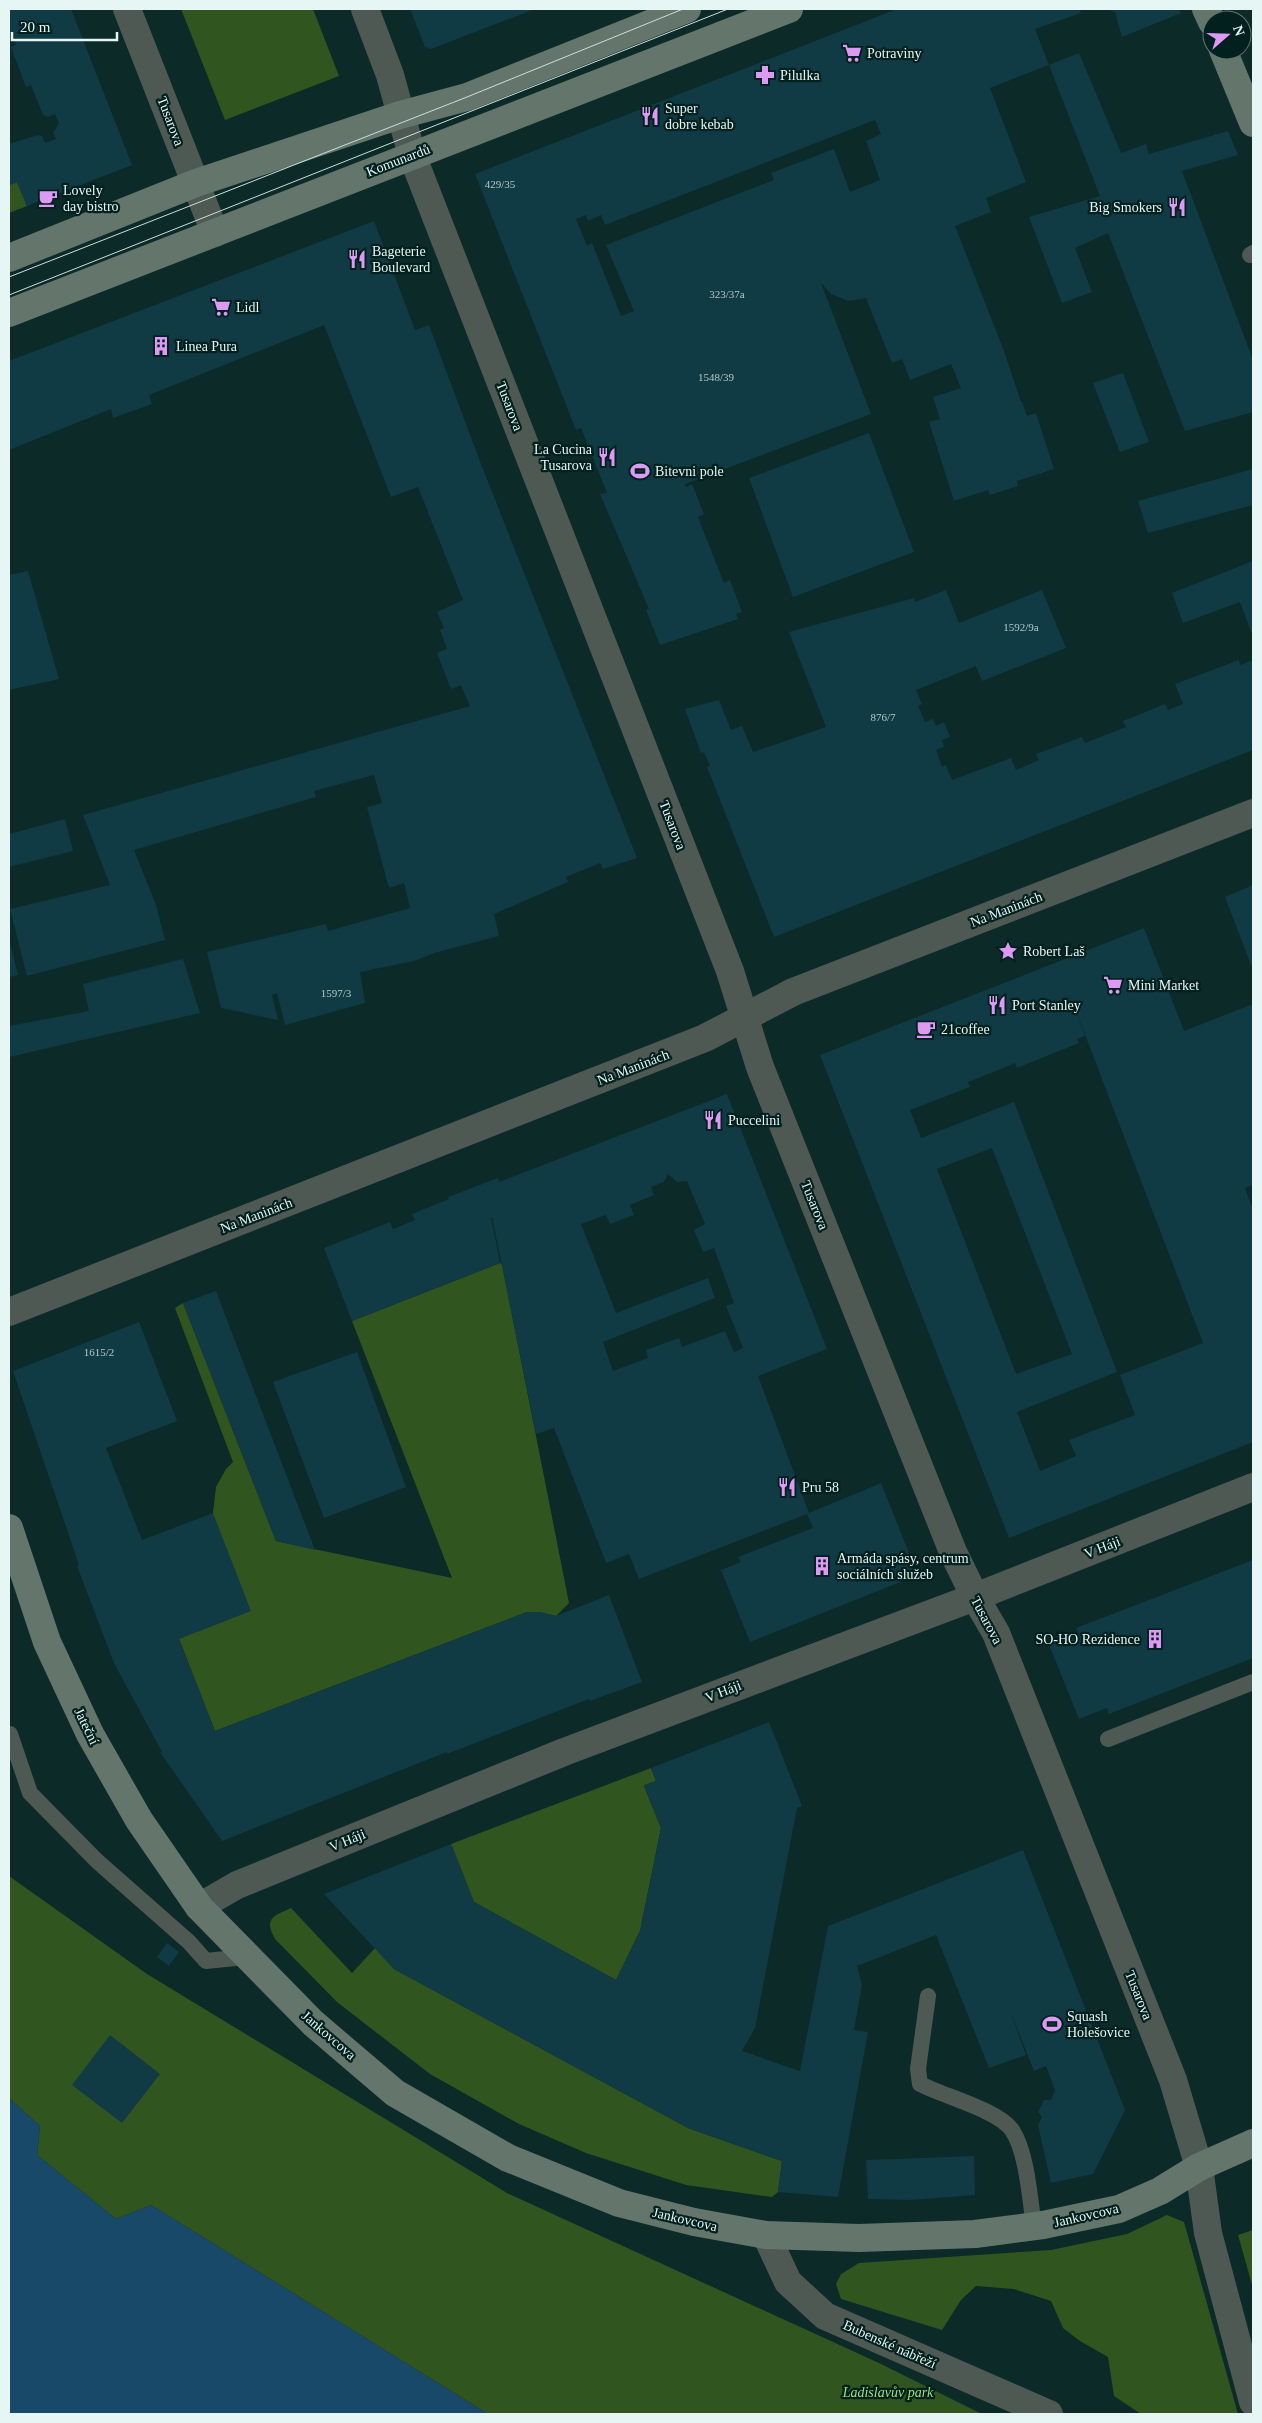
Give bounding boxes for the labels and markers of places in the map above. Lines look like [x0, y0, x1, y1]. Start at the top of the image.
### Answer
supermarket icon: Potraviny [841, 42, 863, 64]
place label: Potraviny [867, 46, 921, 61]
pharmacy icon: Pilulka [754, 64, 776, 86]
place label: Pilulka [780, 68, 820, 83]
place label: Super dobre kebab [665, 101, 734, 132]
restaurant icon: Super dobre kebab [639, 105, 661, 127]
place label: Lovely day bistro [63, 183, 119, 214]
cafe icon: Lovely day bistro [37, 187, 59, 209]
restaurant icon: Big Smokers [1166, 196, 1188, 218]
place label: Big Smokers [1089, 200, 1162, 215]
place label: Bageterie Boulevard [372, 244, 430, 275]
restaurant icon: Bageterie Boulevard [346, 248, 368, 270]
supermarket icon: Lidl [210, 296, 232, 318]
place label: Lidl [236, 300, 259, 315]
building icon: Linea Pura [150, 335, 172, 357]
place label: Linea Pura [176, 339, 238, 354]
place label: La Cucina Tusarova [534, 442, 593, 473]
restaurant icon: La Cucina Tusarova [596, 446, 618, 468]
sports icon: Bitevni pole [629, 460, 651, 482]
place label: Bitevni pole [655, 464, 724, 479]
place icon: Robert Laš [997, 940, 1019, 962]
place label: Robert Laš [1023, 944, 1085, 959]
supermarket icon: Mini Market [1102, 974, 1124, 996]
place label: Mini Market [1128, 978, 1199, 993]
restaurant icon: Port Stanley [986, 994, 1008, 1016]
place label: Port Stanley [1012, 998, 1081, 1013]
cafe icon: 21coffee [915, 1018, 937, 1040]
place label: 21coffee [941, 1022, 990, 1037]
restaurant icon: Puccelini [702, 1109, 724, 1131]
place label: Puccelini [728, 1113, 780, 1128]
restaurant icon: Pru 58 [776, 1476, 798, 1498]
place label: Pru 58 [802, 1480, 839, 1495]
place label: Armáda spásy, centrum sociálních služeb [837, 1551, 969, 1582]
building icon: Armáda spásy, centrum sociálních služeb [811, 1555, 833, 1577]
building icon: SO-HO Rezidence [1144, 1628, 1166, 1650]
place label: SO-HO Rezidence [1035, 1632, 1140, 1647]
place label: Squash Holešovice [1067, 2009, 1130, 2040]
sports icon: Squash Holešovice [1041, 2013, 1063, 2035]

